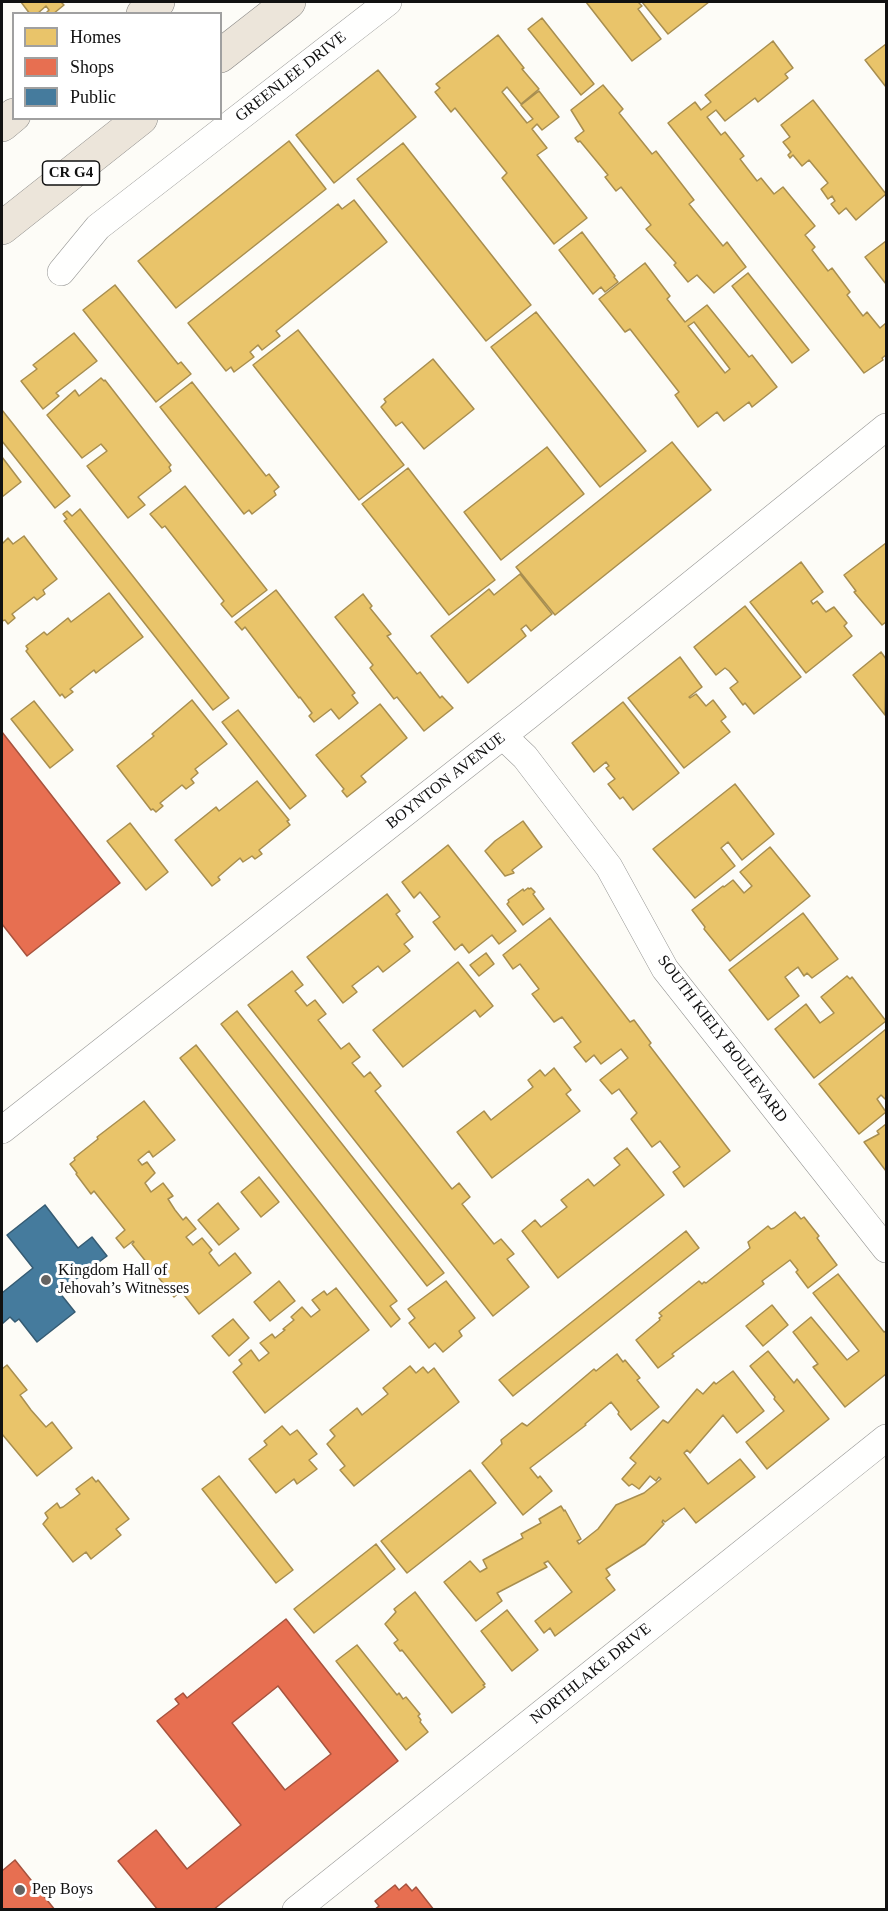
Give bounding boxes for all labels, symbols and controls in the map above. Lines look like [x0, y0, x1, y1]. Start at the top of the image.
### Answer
legend [12, 12, 222, 120]
text: Homes [70, 27, 121, 47]
street label: GREENLEE DRIVE [232, 28, 350, 126]
text: Shops [70, 57, 114, 77]
text: Public [70, 87, 116, 107]
road number: CR G4 [42, 161, 100, 185]
street label: BOYNTON AVENUE [383, 729, 509, 833]
street label: SOUTH KIELY BOULEVARD [653, 952, 791, 1126]
place label: Kingdom Hall of Jehovah’s Witnesses [58, 1261, 189, 1299]
marker: Kingdom Hall of Jehovah’s Witnesses [39, 1273, 53, 1287]
street label: NORTHLAKE DRIVE [527, 1619, 655, 1729]
place label: Pep Boys [32, 1880, 93, 1900]
marker: Pep Boys [13, 1883, 27, 1897]

